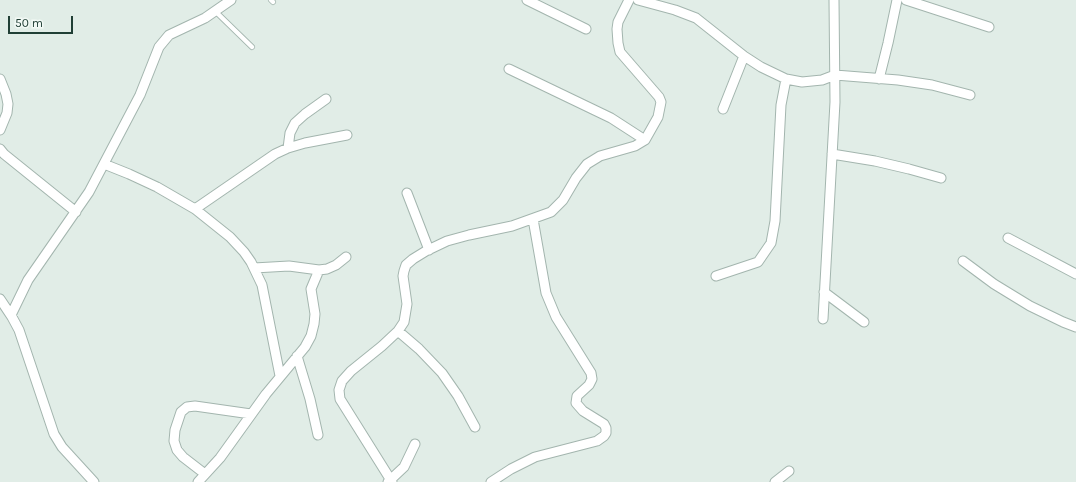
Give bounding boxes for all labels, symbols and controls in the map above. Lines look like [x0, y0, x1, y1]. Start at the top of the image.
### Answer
scale bar [10, 8, 75, 34]
text: 50 m [15, 16, 43, 30]

